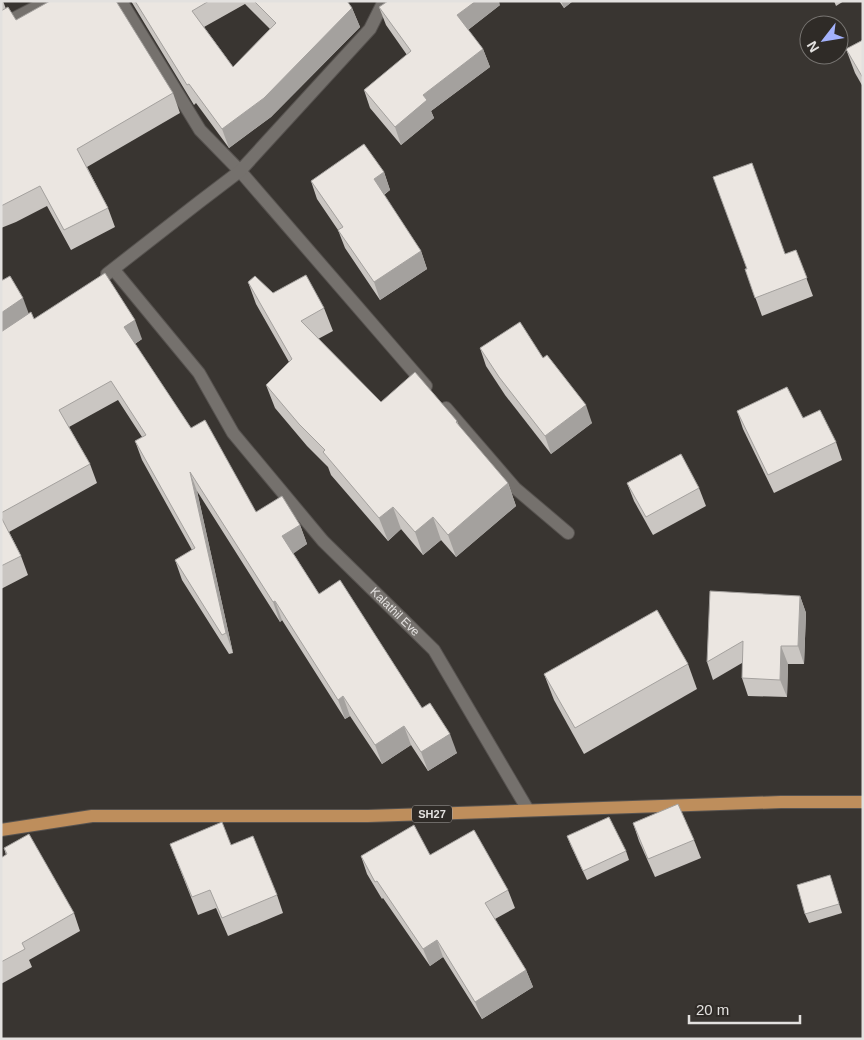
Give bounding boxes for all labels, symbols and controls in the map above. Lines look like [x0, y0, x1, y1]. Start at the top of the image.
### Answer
north arrow [799, 15, 849, 65]
text: N [803, 38, 822, 55]
street label: Kalathil Eve [367, 584, 423, 639]
road number: SH27 [412, 806, 452, 822]
scale bar [689, 992, 800, 1024]
text: 20 m [696, 1001, 729, 1018]

